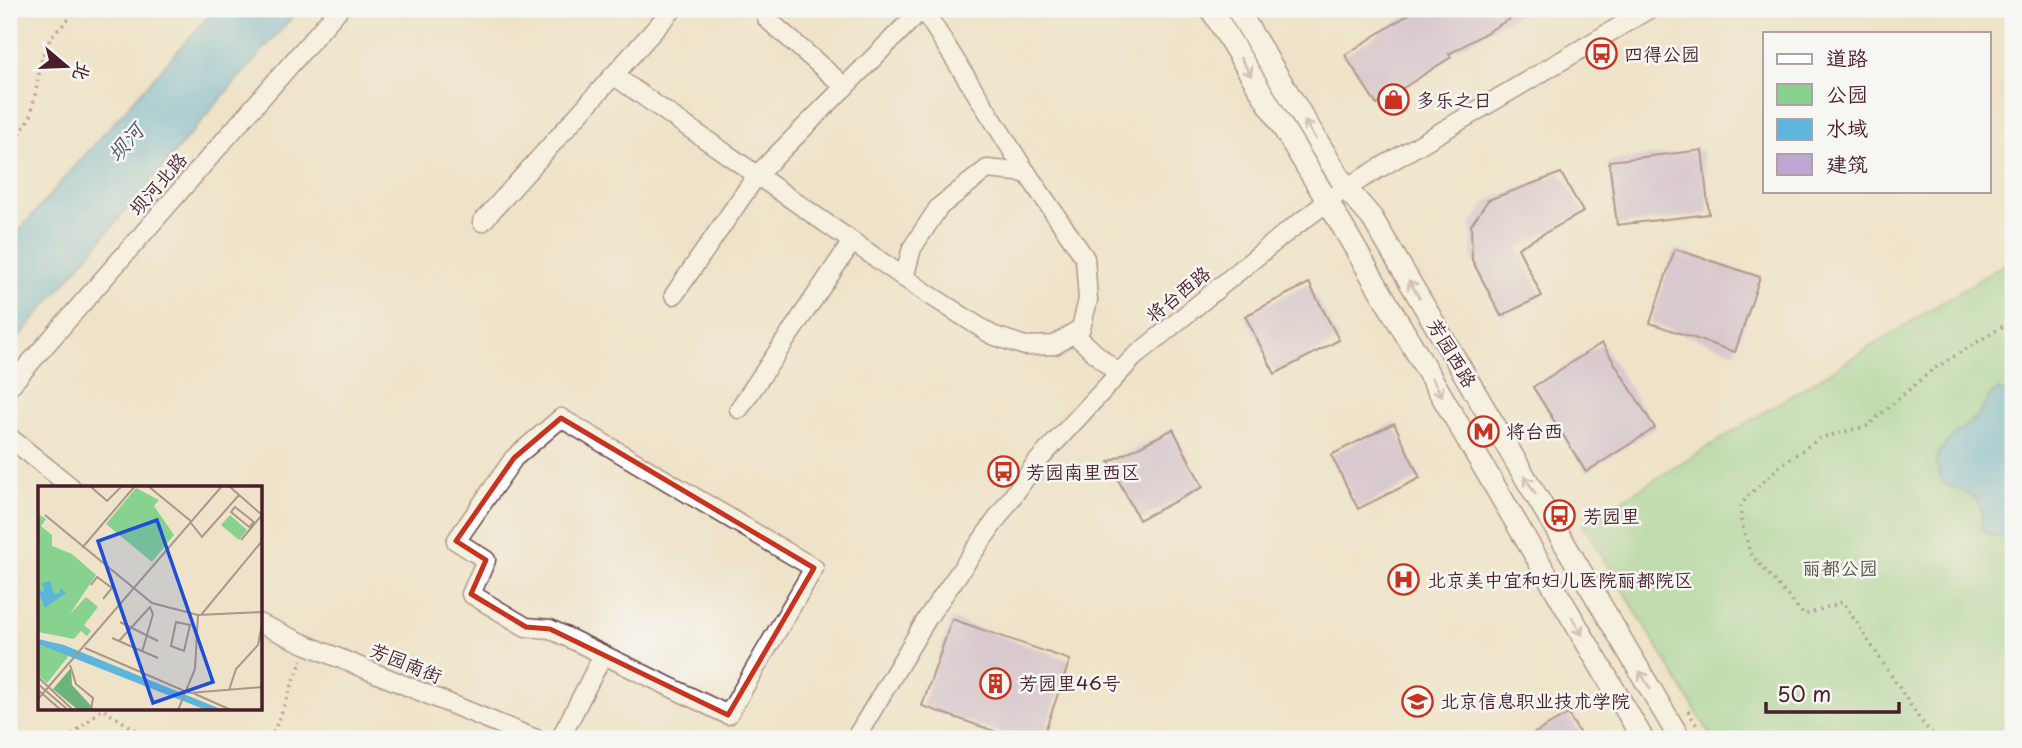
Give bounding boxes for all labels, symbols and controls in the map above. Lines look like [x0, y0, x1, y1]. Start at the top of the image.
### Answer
north arrow [32, 32, 102, 102]
legend [1763, 32, 1990, 192]
bus stop icon: 四得公园 [1584, 37, 1618, 71]
place label: 四得公园 [1624, 39, 1700, 67]
text: 道路 [1826, 41, 1868, 73]
one-way arrow [1240, 57, 1254, 77]
text: 北 [67, 58, 99, 85]
text: 公园 [1826, 77, 1868, 109]
shop icon: 多乐之日 [1376, 83, 1410, 117]
place label: 多乐之日 [1416, 85, 1492, 113]
text: 水域 [1826, 111, 1868, 143]
water label: 坝河 [99, 113, 152, 168]
one-way arrow [1303, 120, 1317, 140]
street label: 坝河北路 [122, 145, 193, 221]
text: 建筑 [1826, 147, 1868, 179]
street label: 将台西路 [1139, 258, 1216, 328]
one-way arrow [1407, 279, 1421, 299]
street label: 芳园西路 [1421, 313, 1484, 392]
one-way arrow [1430, 377, 1444, 397]
metro station icon: 将台西 [1466, 414, 1500, 448]
place label: 将台西 [1506, 416, 1563, 444]
bus stop icon: 芳园南里西区 [986, 455, 1020, 489]
place label: 芳园南里西区 [1026, 457, 1140, 485]
one-way arrow [1522, 475, 1536, 495]
inset map [38, 486, 262, 710]
bus stop icon: 芳园里 [1543, 499, 1577, 533]
place label: 芳园里 [1583, 501, 1640, 529]
park label: 丽都公园 [1802, 553, 1878, 581]
hospital icon: 北京美中宜和妇儿医院丽都院区 [1387, 563, 1421, 597]
place label: 北京美中宜和妇儿医院丽都院区 [1427, 565, 1693, 593]
one-way arrow [1570, 615, 1584, 635]
street label: 芳园南街 [366, 635, 447, 689]
building icon: 芳园里46号 [979, 666, 1013, 700]
place label: 芳园里46号 [1019, 668, 1121, 696]
one-way arrow [1638, 671, 1652, 691]
scale bar [1766, 671, 1899, 715]
text: 50 m [1777, 677, 1831, 709]
school or university icon: 北京信息职业技术学院 [1400, 684, 1434, 718]
place label: 北京信息职业技术学院 [1440, 686, 1630, 714]

